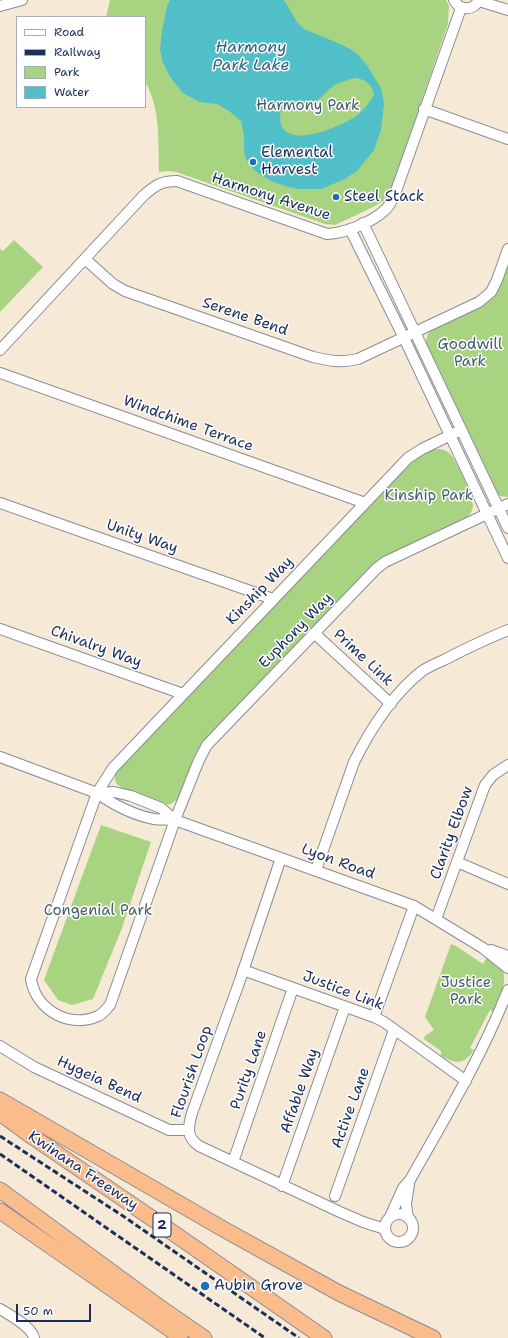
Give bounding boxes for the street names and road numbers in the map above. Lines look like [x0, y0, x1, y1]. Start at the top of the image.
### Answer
street label: Harmony Avenue [209, 169, 333, 225]
street label: Serene Bend [200, 294, 290, 340]
street label: Windchime Terrace [120, 392, 256, 456]
street label: Unity Way [104, 516, 180, 558]
street label: Kinship Way [223, 553, 297, 629]
street label: Euphony Way [255, 589, 337, 673]
street label: Chivalry Way [48, 622, 144, 672]
street label: Prime Link [329, 626, 397, 690]
street label: Clarity Elbow [427, 784, 477, 882]
street label: Lyon Road [299, 840, 377, 884]
street label: Justice Link [300, 967, 386, 1015]
street label: Flourish Loop [168, 1023, 216, 1121]
street label: Purity Lane [227, 1028, 271, 1112]
street label: Affable Way [277, 1046, 323, 1136]
street label: Hygeia Bend [54, 1053, 144, 1107]
street label: Active Lane [328, 1065, 374, 1151]
street label: Kwinana Freeway [25, 1127, 141, 1215]
road number: 2 [153, 1213, 171, 1237]

